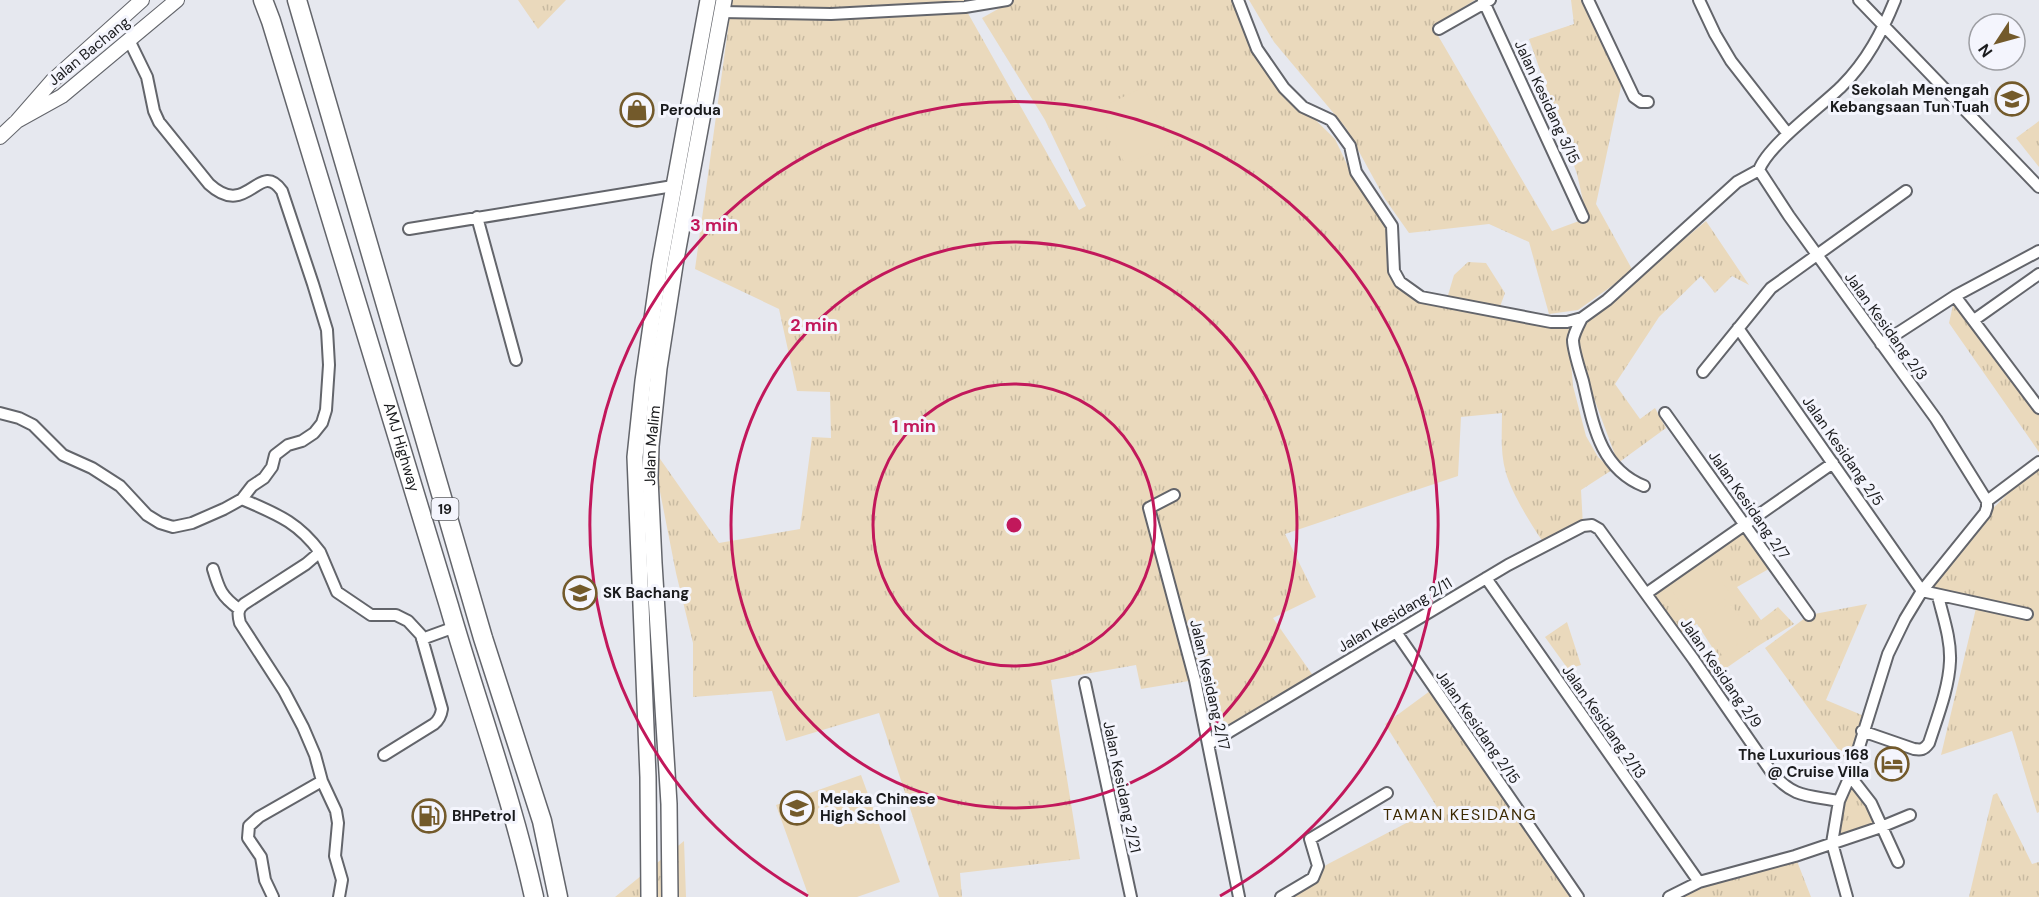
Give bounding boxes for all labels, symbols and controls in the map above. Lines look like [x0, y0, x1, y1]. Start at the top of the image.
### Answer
street label: Jalan Bachang [44, 12, 134, 90]
north arrow [1967, 12, 2027, 72]
street label: Jalan Kesidang 3/15 [1510, 37, 1584, 167]
text: N [1973, 40, 1997, 61]
place label: Sekolah Menengah Kebangsaan Tun Tuah [1830, 80, 1989, 117]
school or university icon: Sekolah Menengah Kebangsaan Tun Tuah [1994, 81, 2030, 117]
shop icon: Perodua [619, 92, 655, 128]
place label: Perodua [660, 100, 721, 120]
text: 3 min [690, 213, 738, 237]
street label: Jalan Kesidang 2/3 [1840, 268, 1932, 384]
text: 2 min [790, 313, 838, 337]
street label: Jalan Kesidang 2/5 [1798, 392, 1888, 510]
street label: AMJ Highway [379, 400, 425, 495]
street label: Jalan Malim [640, 404, 665, 487]
text: 1 min [892, 414, 936, 438]
street label: Jalan Kesidang 2/7 [1704, 447, 1794, 563]
road number: 19 [432, 498, 458, 520]
centre of rings [1004, 515, 1024, 535]
street label: Jalan Kesidang 2/11 [1334, 573, 1456, 657]
school or university icon: SK Bachang [562, 575, 598, 611]
place label: SK Bachang [603, 583, 689, 603]
street label: Jalan Kesidang 2/9 [1676, 614, 1766, 732]
street label: Jalan Kesidang 2/17 [1185, 618, 1235, 752]
street label: Jalan Kesidang 2/13 [1557, 661, 1651, 783]
street label: Jalan Kesidang 2/15 [1431, 666, 1525, 788]
street label: Jalan Kesidang 2/21 [1098, 719, 1146, 855]
place label: The Luxurious 168 @ Cruise Villa [1738, 745, 1869, 782]
hotel icon: The Luxurious 168 @ Cruise Villa [1874, 746, 1910, 782]
place label: Melaka Chinese High School [820, 789, 936, 826]
school or university icon: Melaka Chinese High School [779, 790, 815, 826]
fuel station icon: BHPetrol [411, 798, 447, 834]
district label: TAMAN KESIDANG [1383, 804, 1537, 825]
place label: BHPetrol [452, 806, 516, 826]

